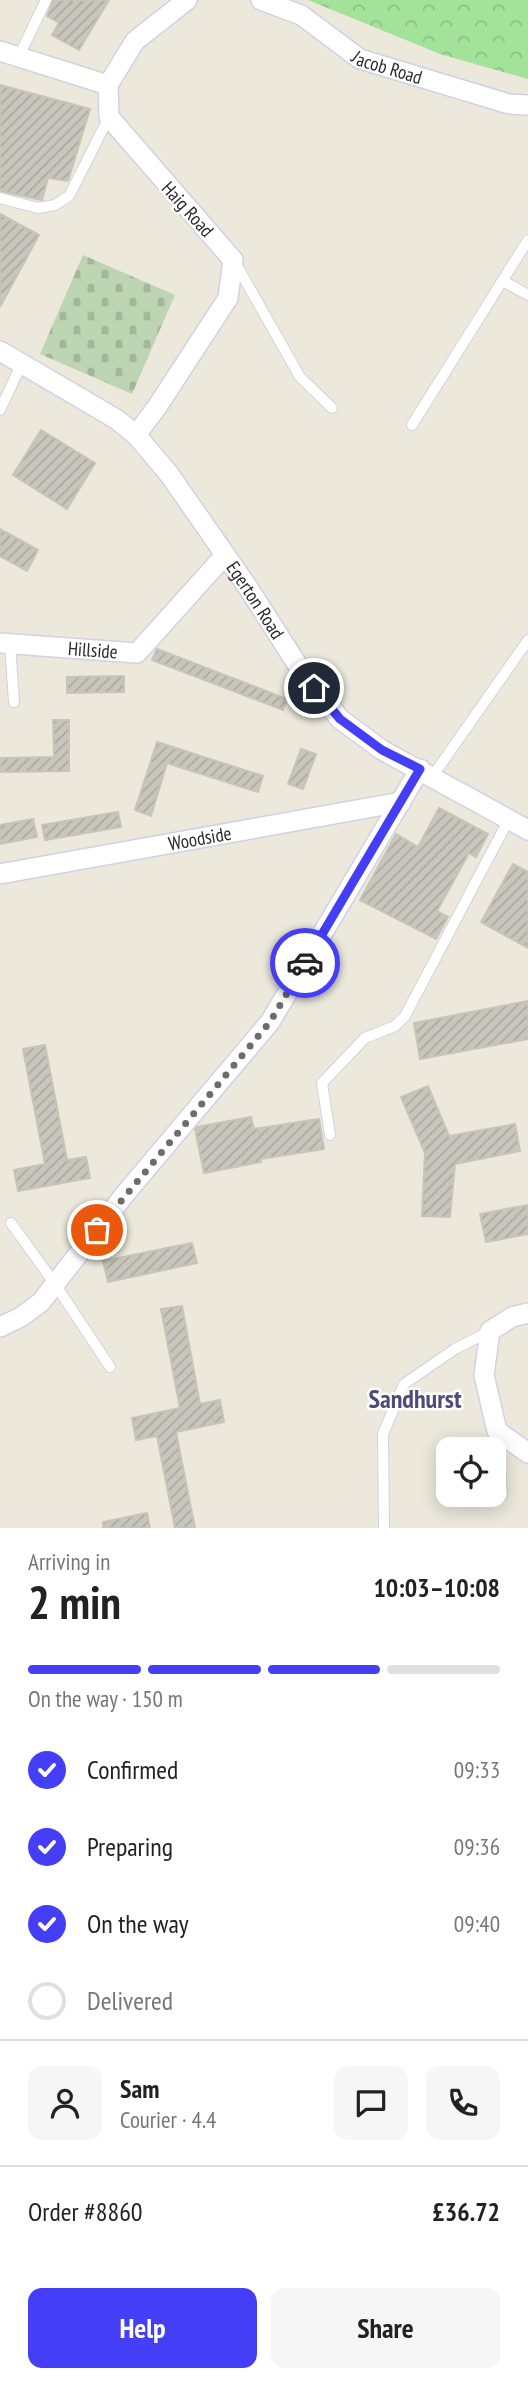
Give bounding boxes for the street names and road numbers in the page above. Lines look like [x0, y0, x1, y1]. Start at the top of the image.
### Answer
street label: Jacob Road [346, 45, 425, 89]
street label: Haig Road [157, 176, 219, 242]
street label: Egerton Road [221, 556, 290, 643]
street label: Hillside [67, 636, 119, 664]
street label: Woodside [166, 821, 233, 856]

